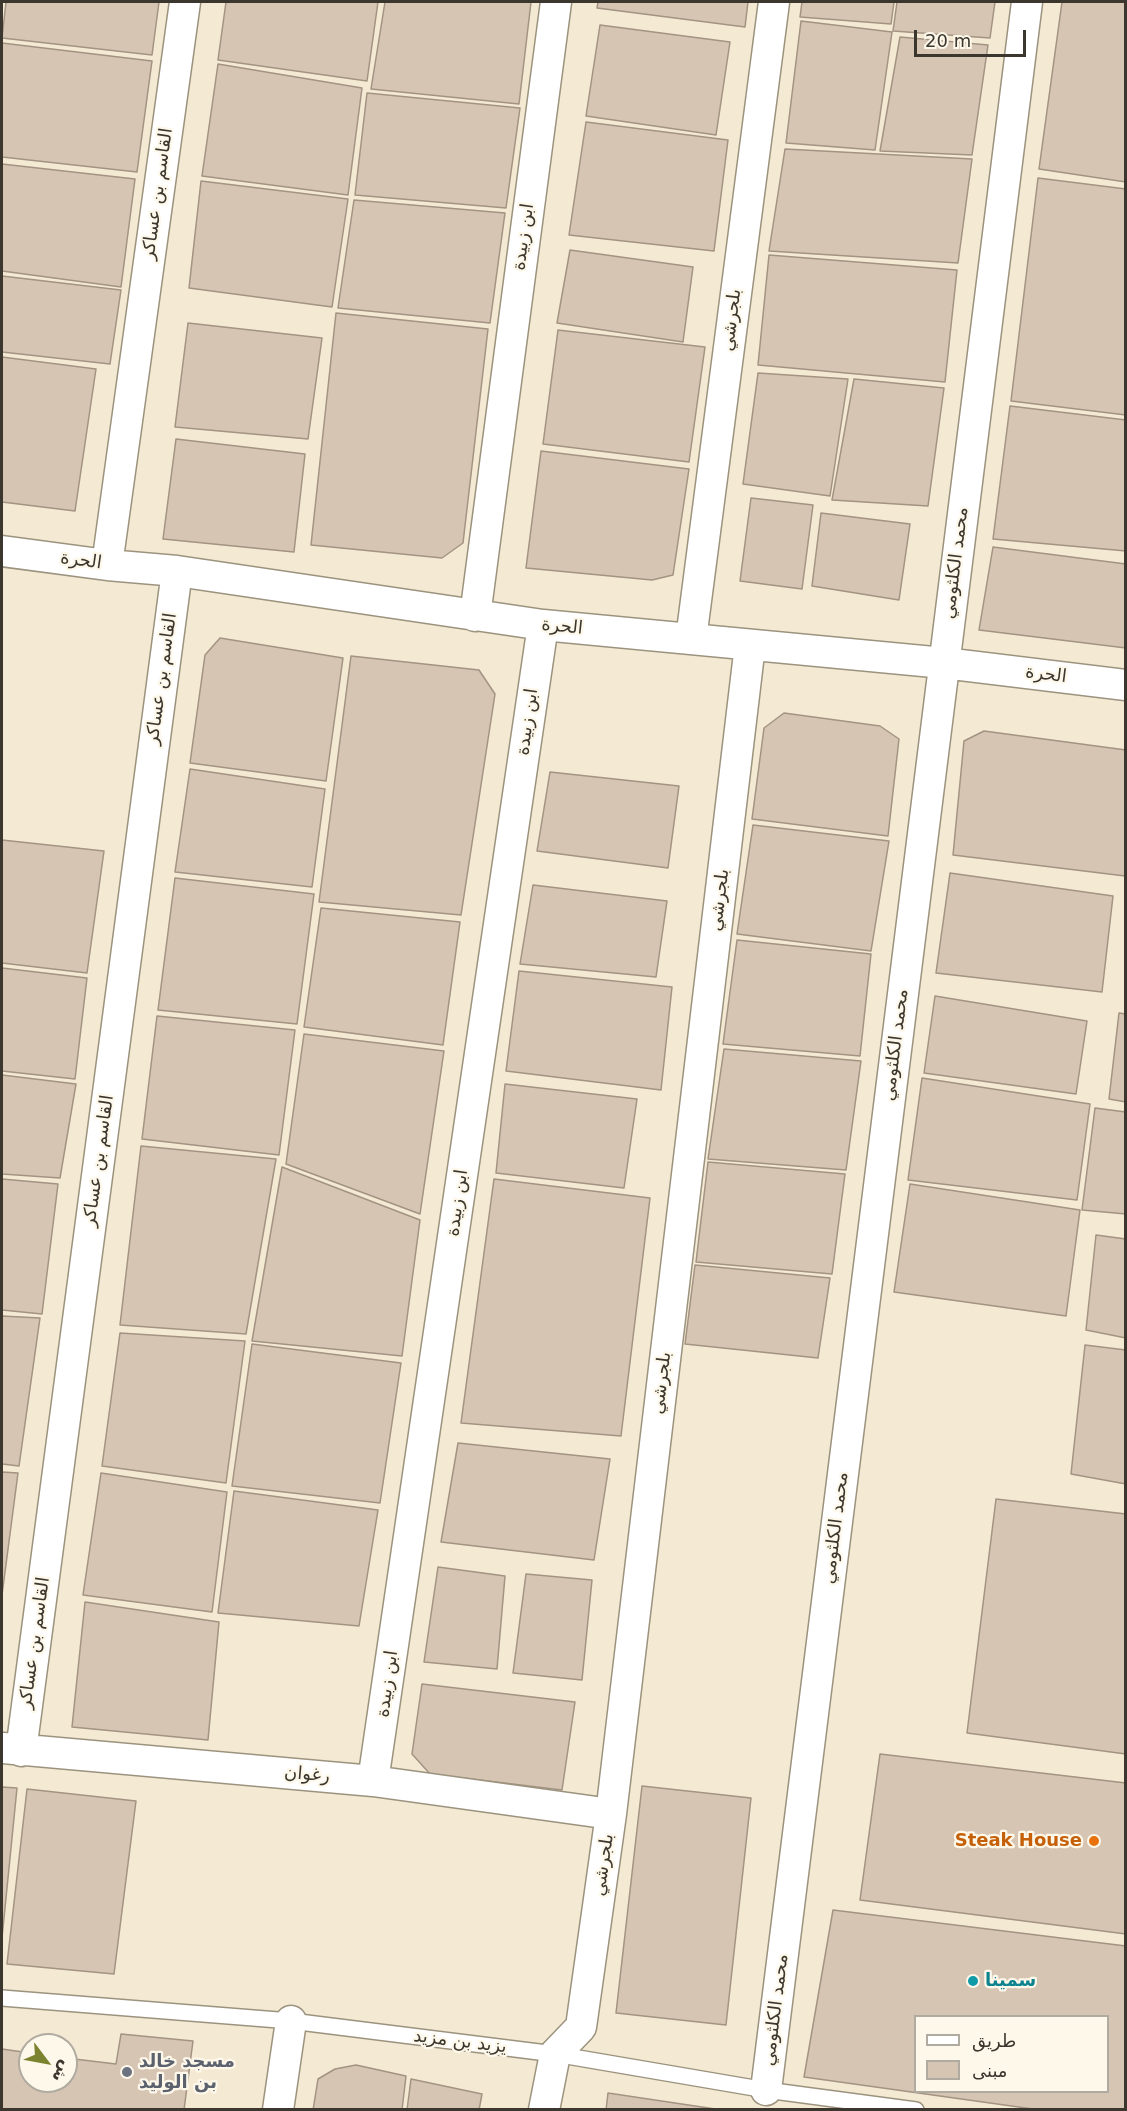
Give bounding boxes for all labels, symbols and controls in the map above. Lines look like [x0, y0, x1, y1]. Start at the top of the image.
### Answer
scale bar [917, 18, 1030, 56]
text: 20 m [925, 30, 971, 51]
street label: القاسم بن عساكر [138, 127, 178, 261]
street label: ابن زبيدة [509, 202, 539, 272]
street label: بلجرشي [717, 288, 747, 352]
street label: محمد الكلثومي [938, 506, 974, 620]
street label: الحرة [59, 547, 103, 575]
street label: القاسم بن عساكر [142, 612, 182, 746]
street label: الحرة [540, 614, 584, 640]
street label: الحرة [1024, 662, 1068, 688]
street label: ابن زبيدة [513, 687, 543, 757]
street label: بلجرشي [705, 868, 735, 932]
street label: محمد الكلثومي [878, 988, 914, 1102]
street label: القاسم بن عساكر [79, 1094, 119, 1228]
street label: ابن زبيدة [443, 1168, 473, 1238]
street label: بلجرشي [647, 1351, 677, 1415]
street label: محمد الكلثومي [818, 1471, 854, 1585]
street label: القاسم بن عساكر [15, 1576, 55, 1710]
street label: ابن زبيدة [373, 1649, 403, 1719]
street label: رغوان [283, 1762, 331, 1788]
place label: Steak House [955, 1830, 1082, 1852]
street label: بلجرشي [589, 1832, 619, 1898]
marker: Steak House [1087, 1834, 1101, 1848]
street label: محمد الكلثومي [758, 1953, 794, 2067]
place label: سمينا [985, 1970, 1036, 1992]
marker: سمينا [966, 1974, 980, 1988]
legend [914, 2015, 1109, 2093]
street label: يزيد بن مزيد [412, 2026, 508, 2058]
text: طريق [972, 2030, 1016, 2051]
north arrow [18, 2033, 78, 2093]
place label: مسجد خالد بن الوليد [139, 2051, 235, 2094]
text: ش [48, 2057, 76, 2086]
text: مبنى [972, 2060, 1008, 2081]
marker: مسجد خالد بن الوليد [120, 2065, 134, 2079]

